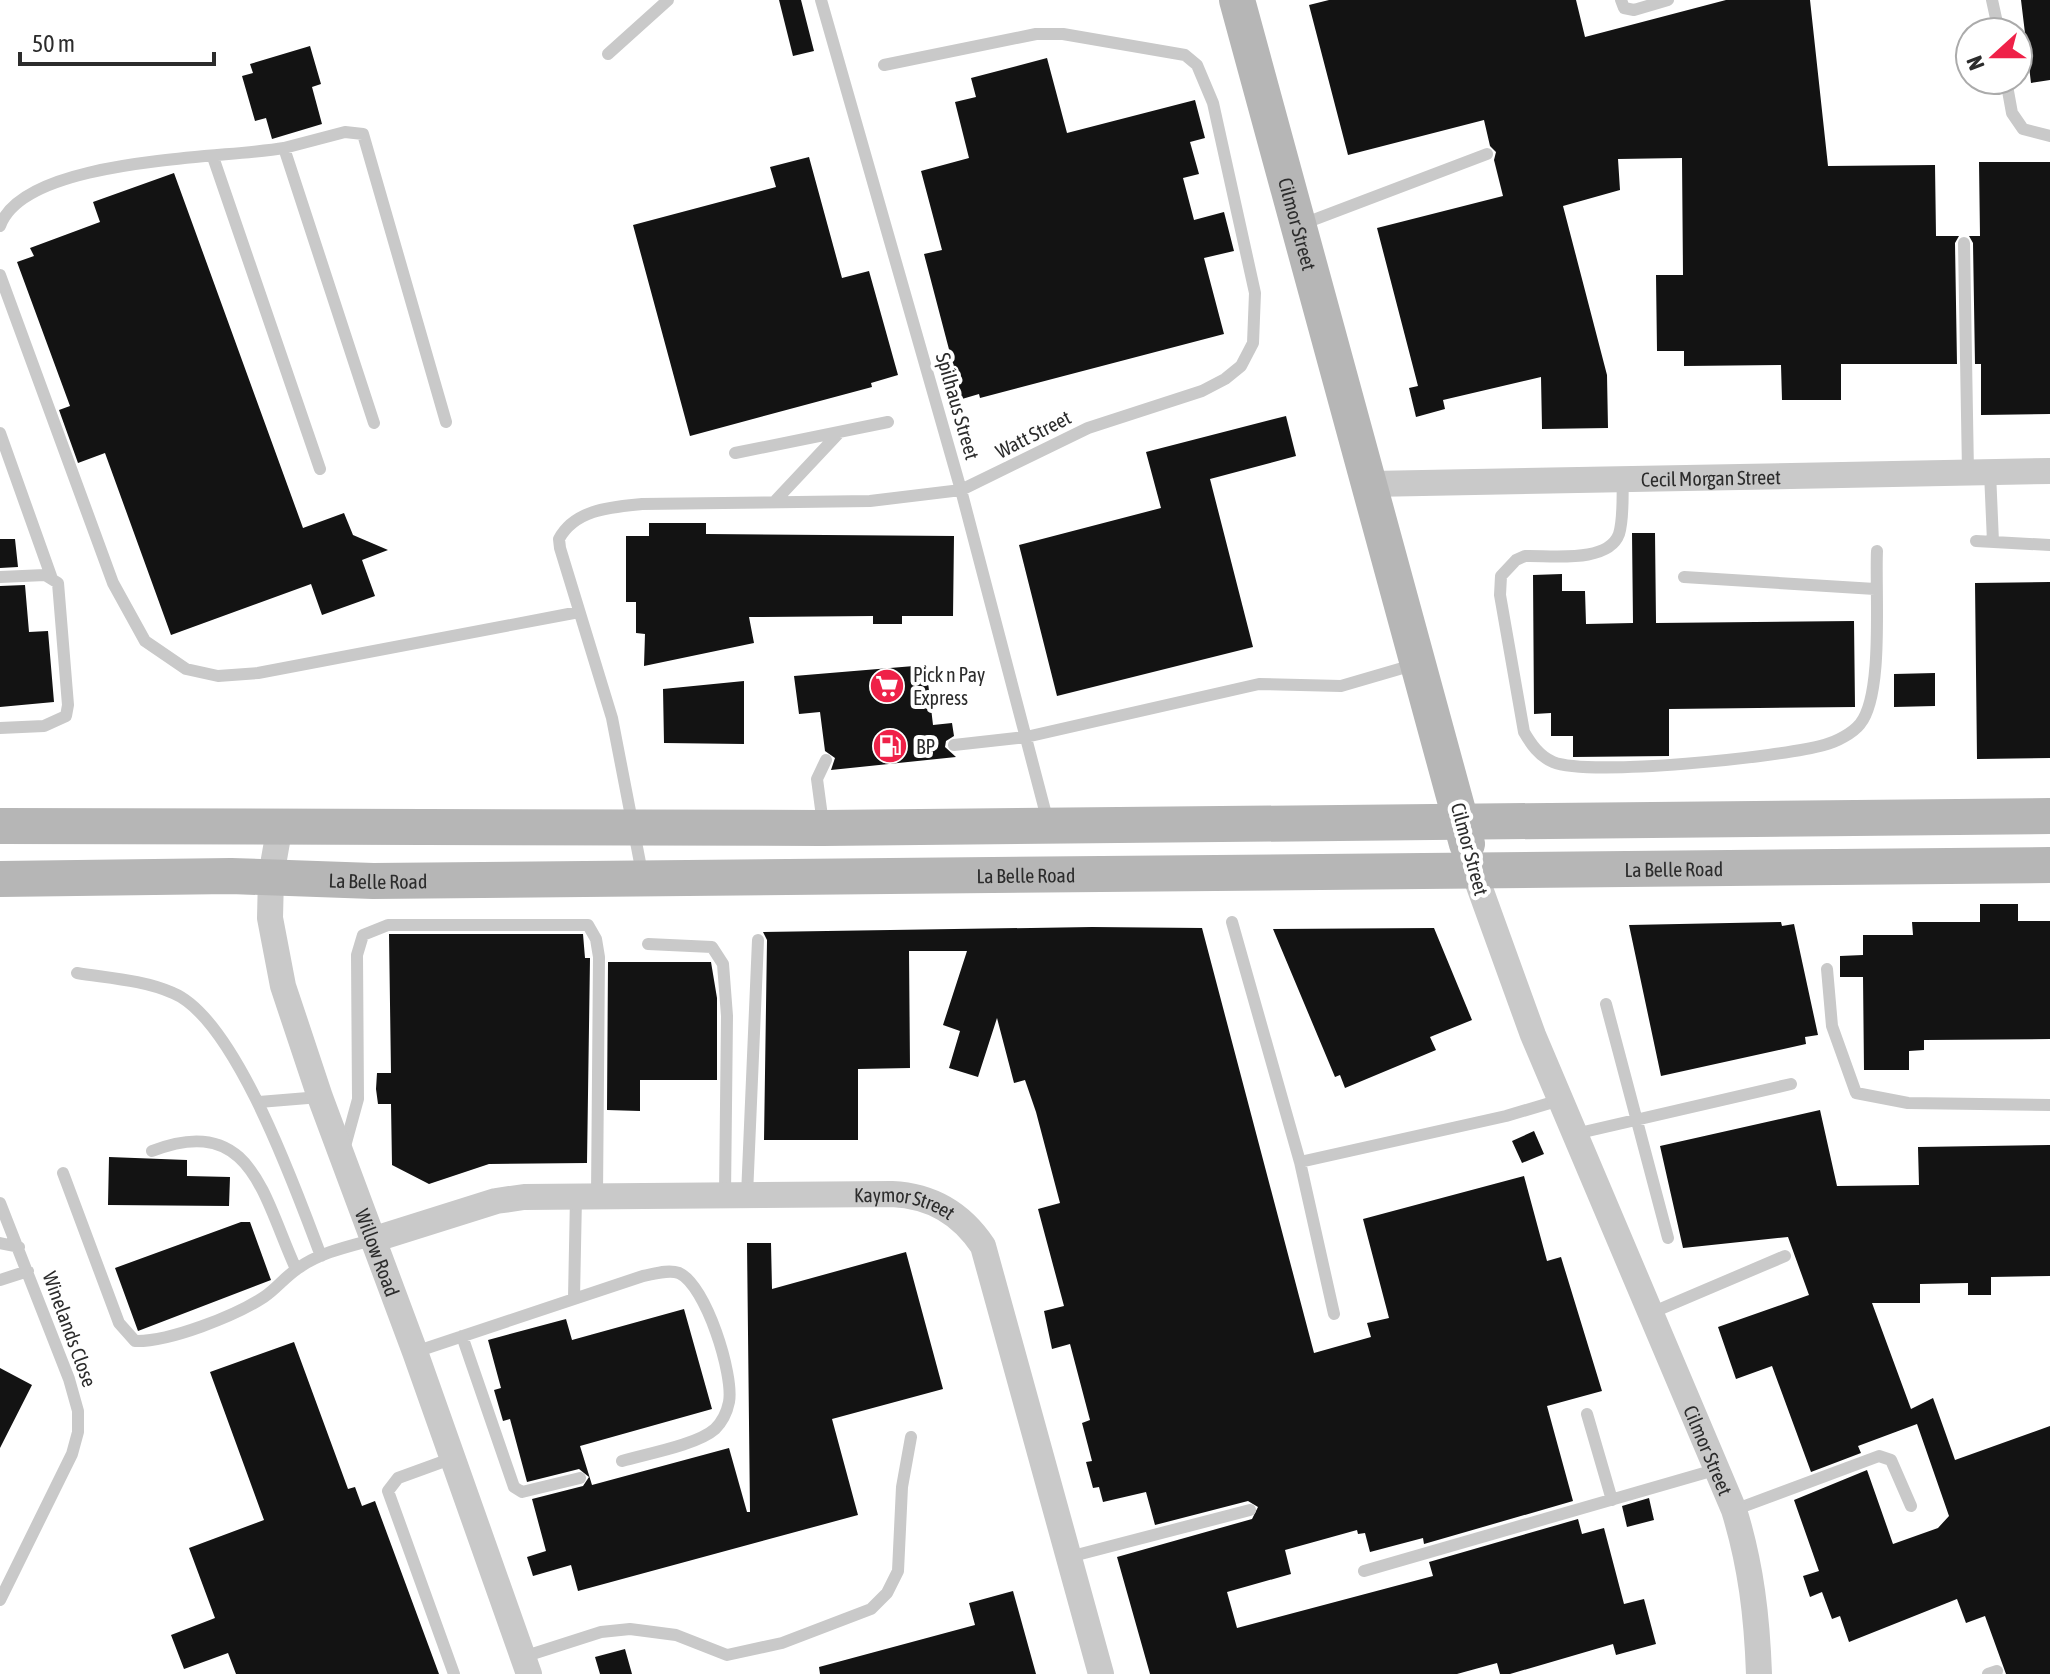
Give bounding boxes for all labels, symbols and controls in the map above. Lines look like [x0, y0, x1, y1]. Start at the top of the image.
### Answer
scale bar [20, 16, 214, 66]
north arrow [1954, 16, 2034, 96]
text: 50 m [32, 30, 75, 57]
text: N [1961, 52, 1990, 74]
street label: Cilmor Street [1274, 175, 1322, 273]
street label: Spilhaus Street [932, 350, 984, 462]
street label: Watt Street [992, 405, 1075, 463]
street label: Cecil Morgan Street [1641, 465, 1781, 490]
place label: Pick n Pay Express [913, 663, 985, 709]
supermarket icon: Pick n Pay Express [868, 667, 906, 705]
fuel station icon: BP [871, 727, 909, 765]
place label: BP [916, 735, 935, 758]
street label: Cilmor Street [1447, 800, 1493, 898]
street label: La Belle Road [1624, 857, 1723, 881]
street label: La Belle Road [976, 863, 1075, 887]
street label: La Belle Road [328, 868, 427, 893]
street label: Kaymor Street [854, 1182, 960, 1224]
street label: Willow Road [351, 1206, 405, 1299]
street label: Winelands Close [38, 1268, 102, 1390]
street label: Cilmor Street [1679, 1402, 1738, 1499]

